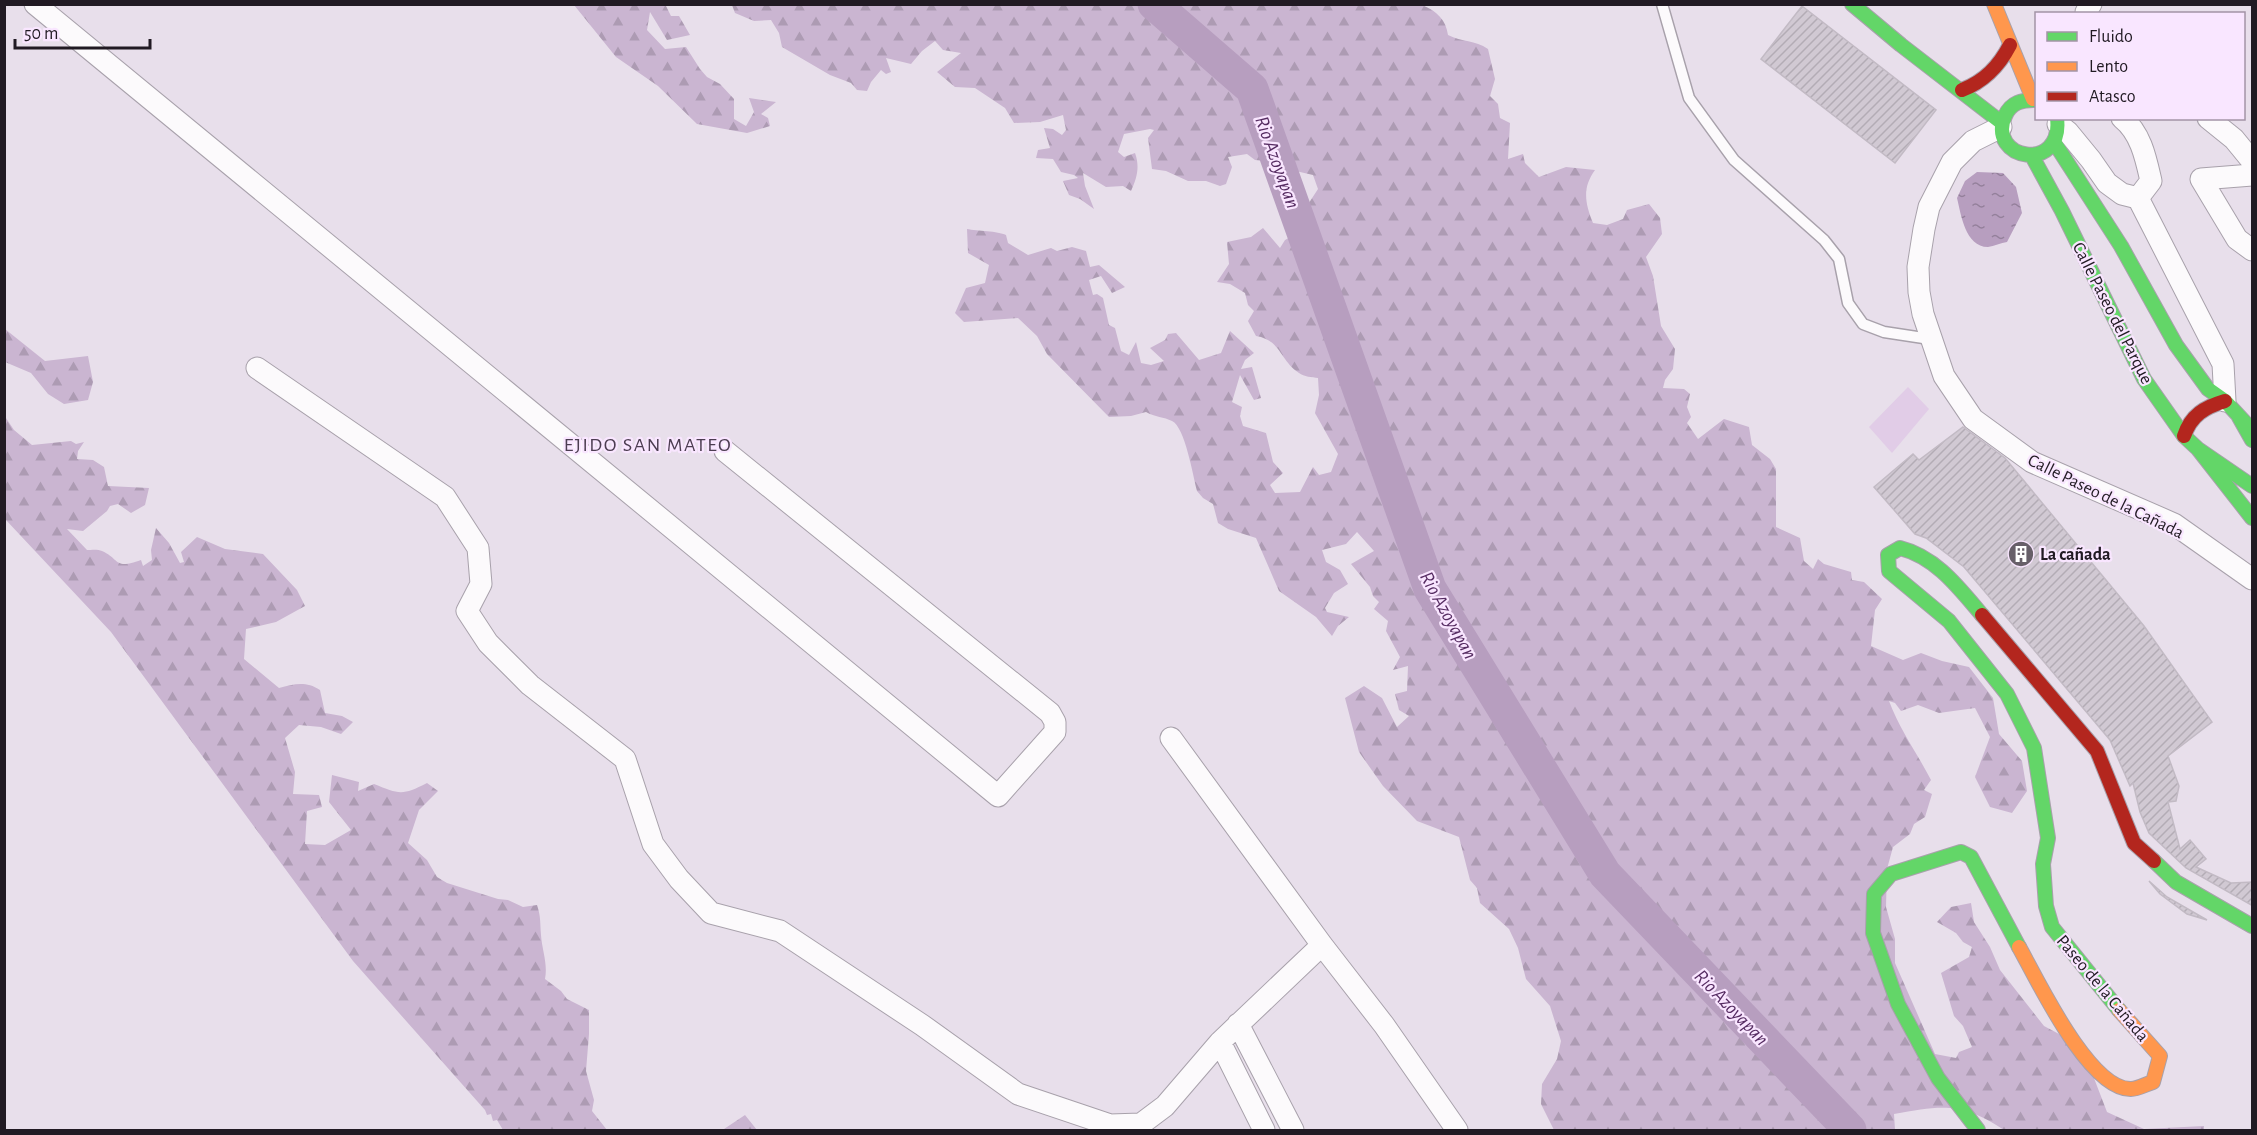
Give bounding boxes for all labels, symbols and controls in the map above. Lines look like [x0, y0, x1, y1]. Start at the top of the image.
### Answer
scale bar [15, 12, 150, 50]
legend [2035, 12, 2245, 120]
text: 50 m [24, 25, 58, 43]
text: Fluido [2089, 28, 2133, 46]
text: Lento [2089, 58, 2128, 76]
text: Atasco [2089, 88, 2136, 106]
water label: Rio Azoyapan [1251, 113, 1303, 211]
street label: Calle Paseo del Parque [2069, 240, 2156, 387]
district label: EJIDO SAN MATEO [564, 435, 732, 455]
street label: Calle Paseo de la Cañada [2025, 451, 2186, 542]
building icon: La cañada [2006, 539, 2036, 569]
place label: La cañada [2040, 546, 2111, 564]
water label: Rio Azoyapan [1416, 568, 1480, 663]
street label: Paseo de la Cañada [2053, 932, 2152, 1045]
water label: Rio Azoyapan [1690, 966, 1772, 1049]

